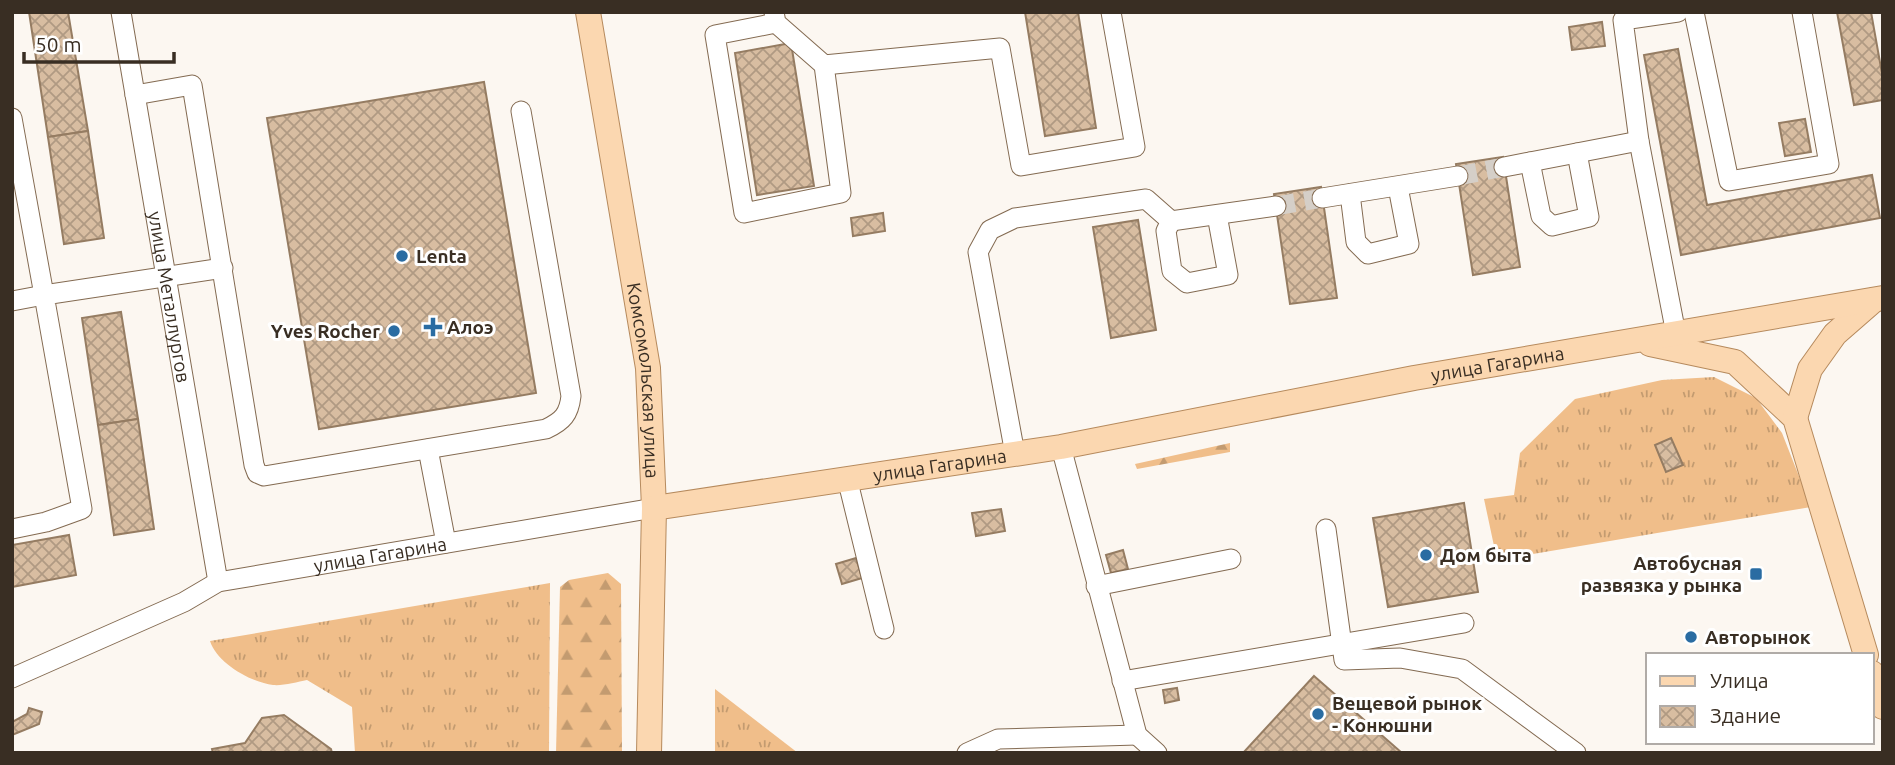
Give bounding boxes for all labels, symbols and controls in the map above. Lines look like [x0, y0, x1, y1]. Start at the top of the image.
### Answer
scale bar [24, 21, 175, 65]
text: 50 m [35, 32, 82, 56]
street label: улица Металлургов [144, 210, 195, 384]
place label: Lenta [416, 245, 467, 267]
marker: Lenta [394, 248, 410, 264]
street label: Комсомольская улица [623, 281, 664, 479]
place label: Алоэ [447, 316, 494, 338]
marker: Алоэ [425, 319, 441, 335]
place label: Yves Rocher [271, 320, 380, 342]
marker: Yves Rocher [386, 323, 402, 339]
street label: улица Гагарина [1429, 342, 1566, 386]
street label: улица Гагарина [872, 444, 1008, 486]
street label: улица Гагарина [312, 532, 448, 577]
place label: Дом быта [1440, 544, 1532, 566]
marker: Дом быта [1418, 547, 1434, 563]
place label: Автобусная развязка у рынка [1581, 552, 1742, 596]
marker: Автобусная развязка у рынка [1748, 566, 1764, 582]
place label: Авторынок [1705, 626, 1811, 648]
marker: Авторынок [1683, 629, 1699, 645]
legend [1646, 653, 1874, 744]
text: Улица [1710, 668, 1768, 692]
place label: Вещевой рынок - Конюшни [1332, 692, 1482, 736]
text: Здание [1710, 703, 1781, 727]
marker: Вещевой рынок - Конюшни [1310, 706, 1326, 722]

